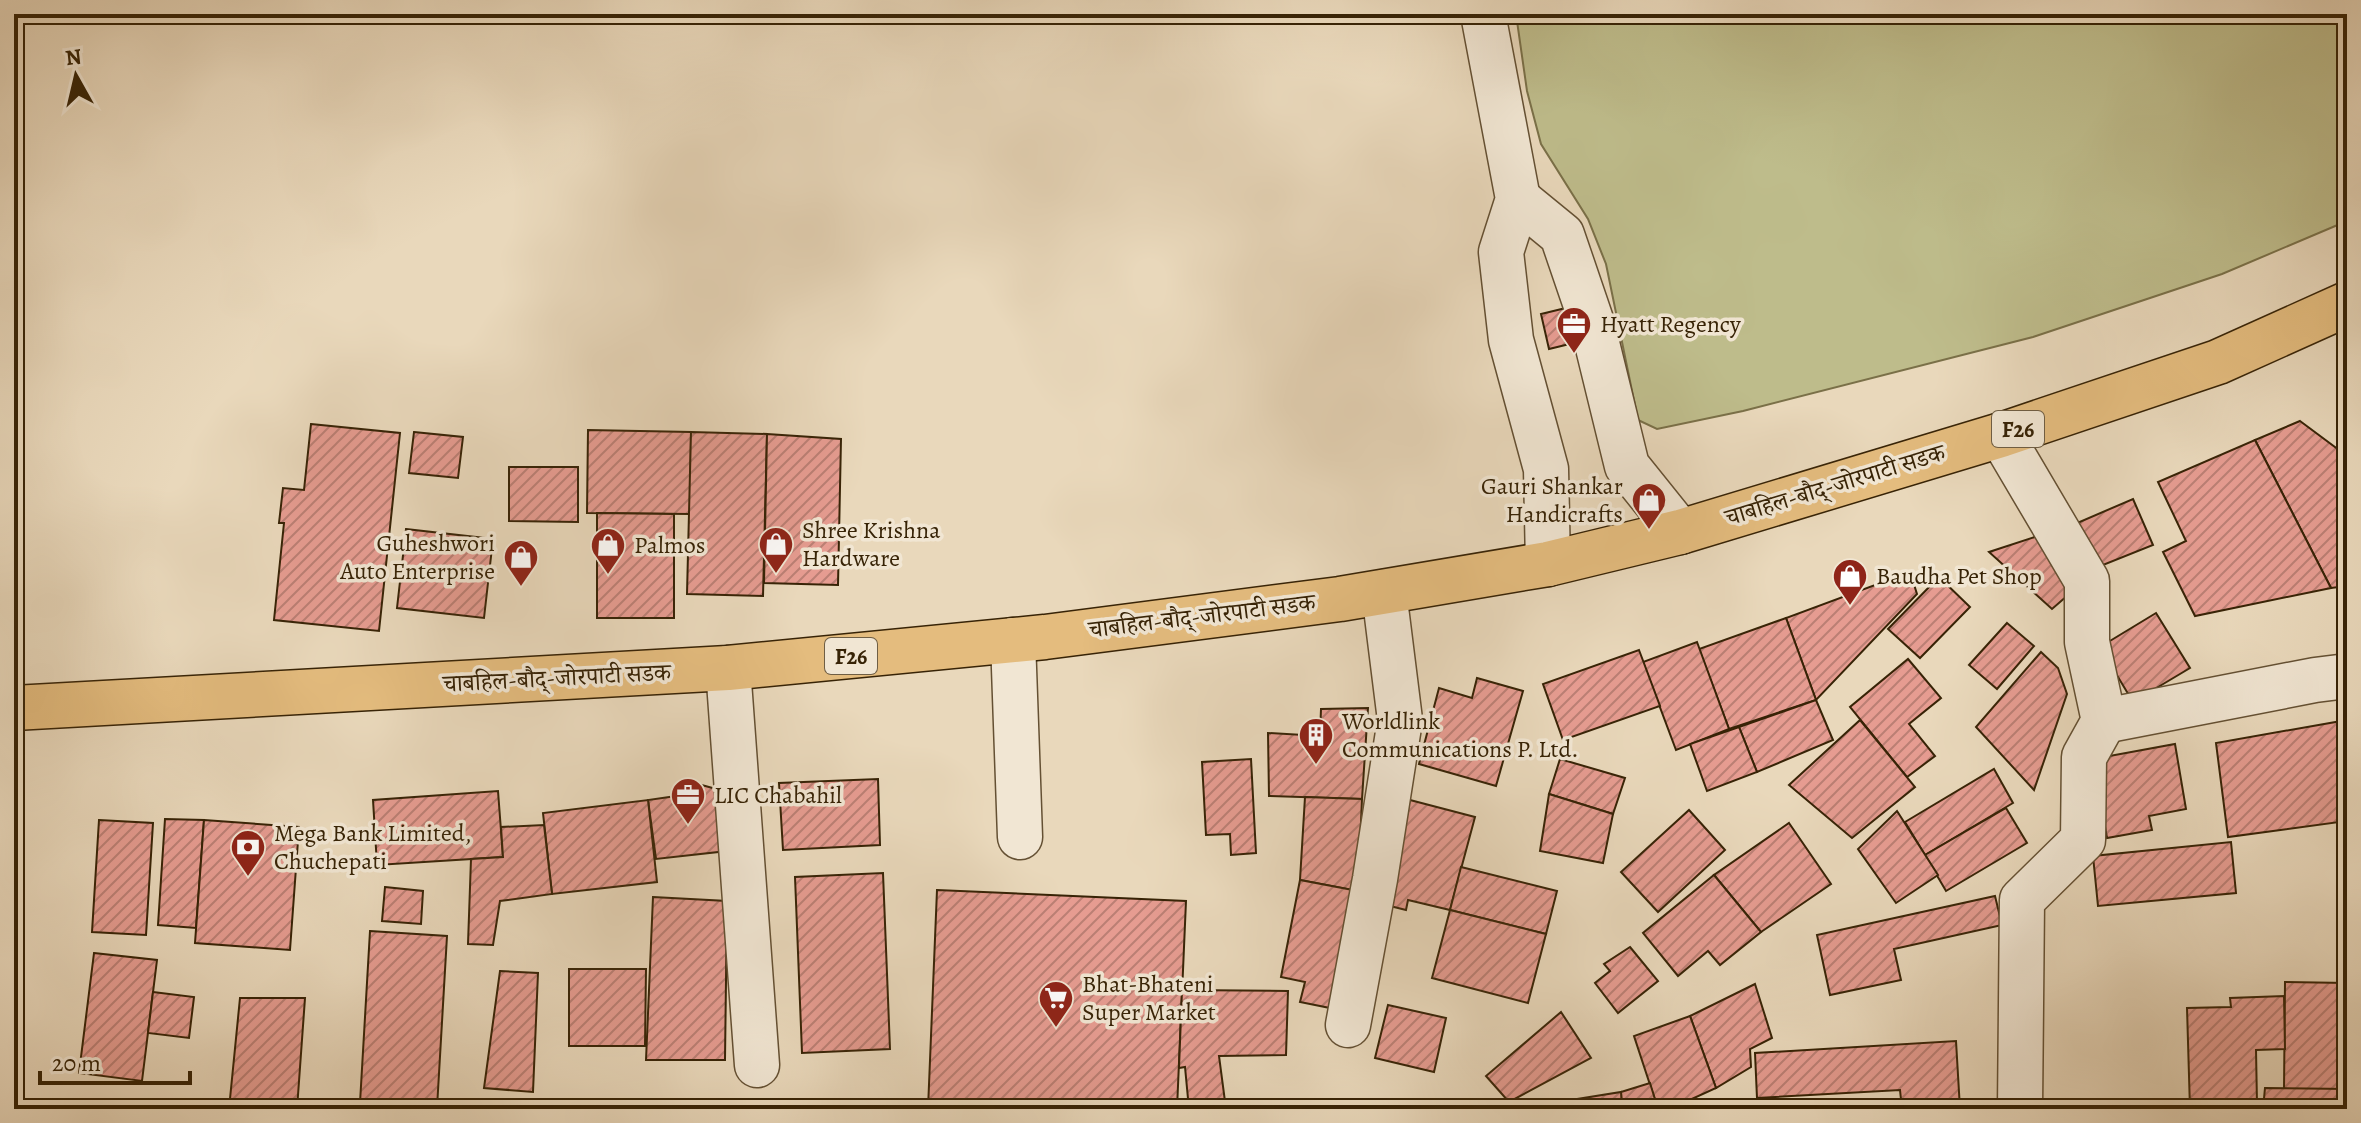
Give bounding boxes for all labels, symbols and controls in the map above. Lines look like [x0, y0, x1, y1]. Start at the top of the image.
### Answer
north arrow [36, 36, 116, 116]
text: N [63, 41, 83, 73]
office icon: Hyatt Regency [1555, 305, 1593, 355]
place label: Hyatt Regency [1600, 308, 1741, 340]
road number: F26 [1992, 411, 2044, 447]
street label: चाबहिल-बौद्-जोरपाटी सडक [1720, 436, 1951, 534]
place label: Gauri Shankar Handicrafts [1481, 470, 1623, 530]
shop icon: Gauri Shankar Handicrafts [1630, 481, 1668, 531]
place label: Shree Krishna Hardware [802, 514, 941, 574]
shop icon: Shree Krishna Hardware [757, 525, 795, 575]
shop icon: Palmos [589, 526, 627, 576]
place label: Guheshwori Auto Enterprise [339, 527, 495, 587]
place label: Palmos [634, 529, 705, 561]
shop icon: Guheshwori Auto Enterprise [502, 538, 540, 588]
shop icon: Baudha Pet Shop [1831, 557, 1869, 607]
place label: Baudha Pet Shop [1876, 560, 2042, 592]
street label: चाबहिल-बौद्-जोरपाटी सडक [1086, 586, 1319, 646]
road number: F26 [825, 638, 877, 674]
street label: चाबहिल-बौद्-जोरपाटी सडक [441, 656, 674, 700]
place label: Worldlink Communications P. Ltd. [1341, 705, 1579, 765]
building icon: Worldlink Communications P. Ltd. [1297, 716, 1335, 766]
office icon: LIC Chabahil [669, 776, 707, 826]
place label: LIC Chabahil [714, 779, 842, 811]
place label: Mega Bank Limited, Chuchepati [274, 817, 472, 877]
bank icon: Mega Bank Limited, Chuchepati [229, 828, 267, 878]
place label: Bhat-Bhateni Super Market [1082, 968, 1216, 1028]
supermarket icon: Bhat-Bhateni Super Market [1037, 979, 1075, 1029]
scale bar [40, 1035, 190, 1085]
text: 20 m [52, 1047, 101, 1079]

